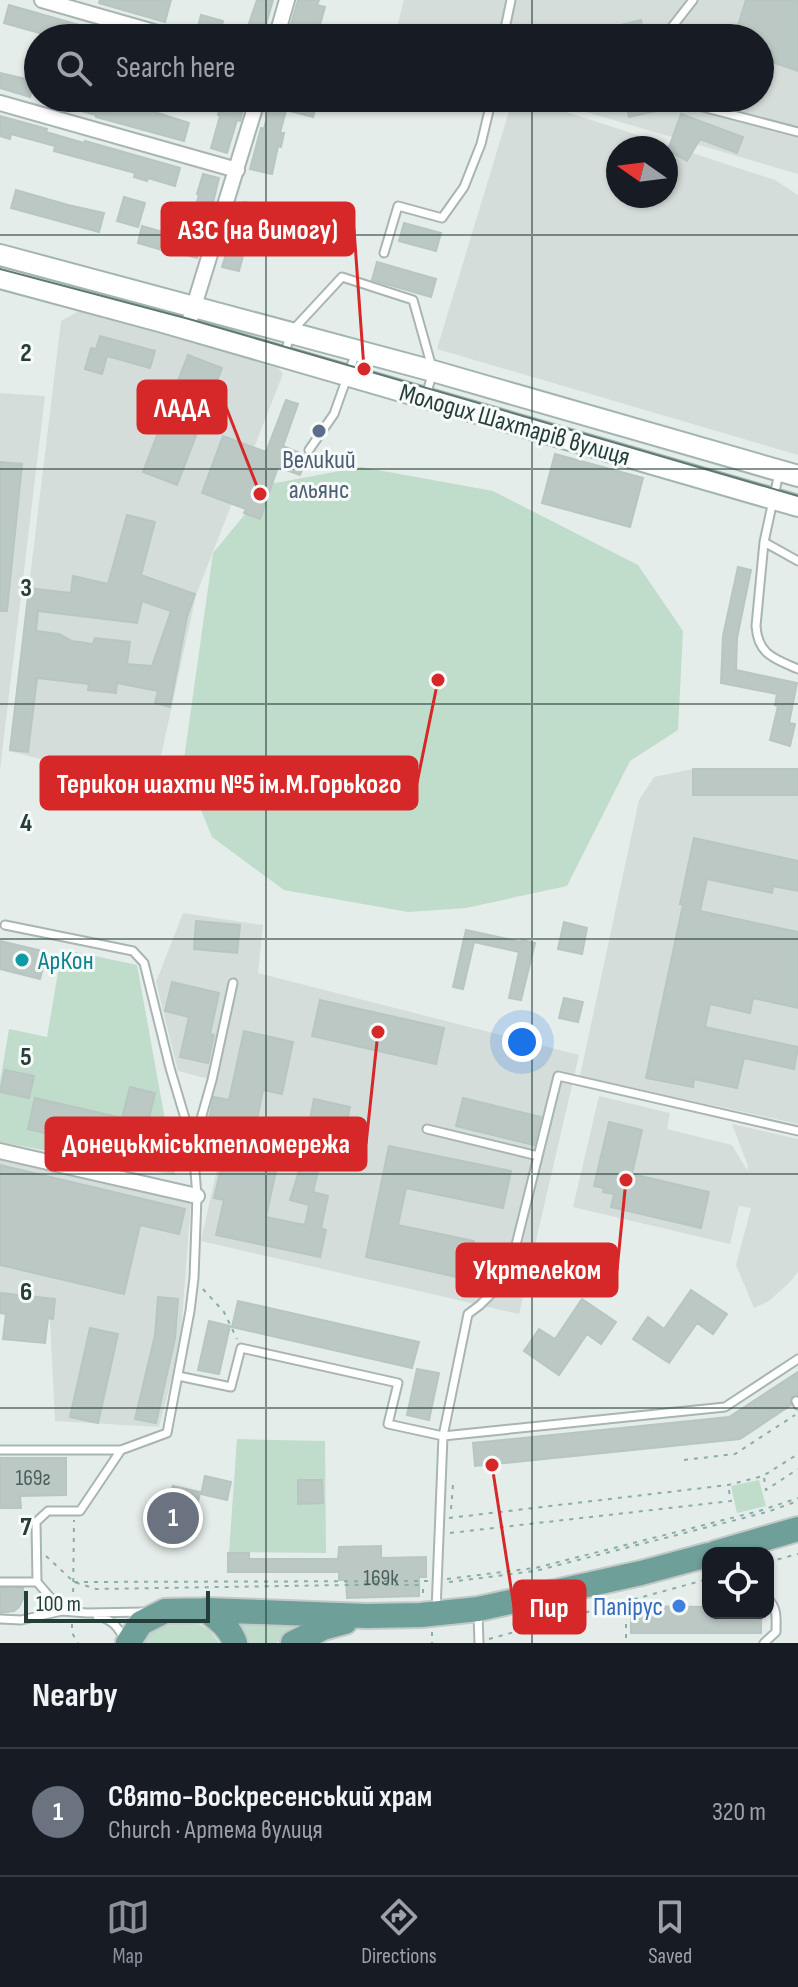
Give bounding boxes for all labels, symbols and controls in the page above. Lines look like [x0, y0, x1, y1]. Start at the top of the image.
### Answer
search box [24, 24, 774, 112]
icon: search [52, 46, 96, 90]
text: Search here [116, 50, 235, 86]
north arrow [606, 136, 678, 208]
callout: АЗС (на вимогу) [162, 203, 354, 255]
text: АЗС (на вимогу) [177, 214, 338, 247]
text: 2 [20, 338, 32, 369]
street label: Молодих Шахтарів вулиця [396, 378, 633, 473]
callout: ЛАДА [138, 381, 226, 433]
text: ЛАДА [153, 392, 211, 425]
marker: Великий альянс [310, 422, 328, 440]
place label: Великий альянс [282, 445, 356, 506]
text: 3 [20, 573, 32, 604]
callout: Терикон шахти №5 ім.М.Горького [41, 757, 417, 809]
text: Терикон шахти №5 ім.М.Горького [57, 768, 401, 801]
text: 4 [20, 808, 32, 839]
place label: АрКон [37, 946, 94, 977]
marker: АрКон [13, 951, 31, 969]
your location [502, 1022, 542, 1062]
text: 5 [20, 1042, 32, 1073]
callout: Донецькміськтепломережа [46, 1118, 366, 1170]
text: Донецькміськтепломережа [62, 1128, 350, 1161]
callout: Укртелеком [457, 1244, 617, 1296]
text: Укртелеком [473, 1254, 601, 1287]
text: 6 [20, 1277, 32, 1308]
house number: 169г [15, 1465, 51, 1492]
pin: 1 [147, 1488, 199, 1548]
text: 7 [20, 1512, 32, 1543]
map controls [702, 1547, 774, 1619]
button: locate [702, 1547, 774, 1619]
house number: 169к [363, 1565, 399, 1592]
callout: Пир [514, 1581, 585, 1633]
scale bar [24, 1587, 210, 1623]
text: 100 m [36, 1591, 81, 1618]
text: Пир [529, 1592, 569, 1625]
place label: Папірус [593, 1592, 663, 1623]
marker: Папірус [670, 1597, 688, 1615]
text: Nearby [32, 1675, 118, 1716]
text: Свято-Воскресенський храм [108, 1779, 432, 1815]
text: 1 [53, 1797, 63, 1828]
text: 320 m [712, 1797, 766, 1828]
text: Church · Артема вулиця [108, 1815, 323, 1846]
tab: Map [106, 1895, 150, 1970]
tab: Directions [361, 1895, 437, 1970]
tab: Saved [648, 1895, 692, 1970]

